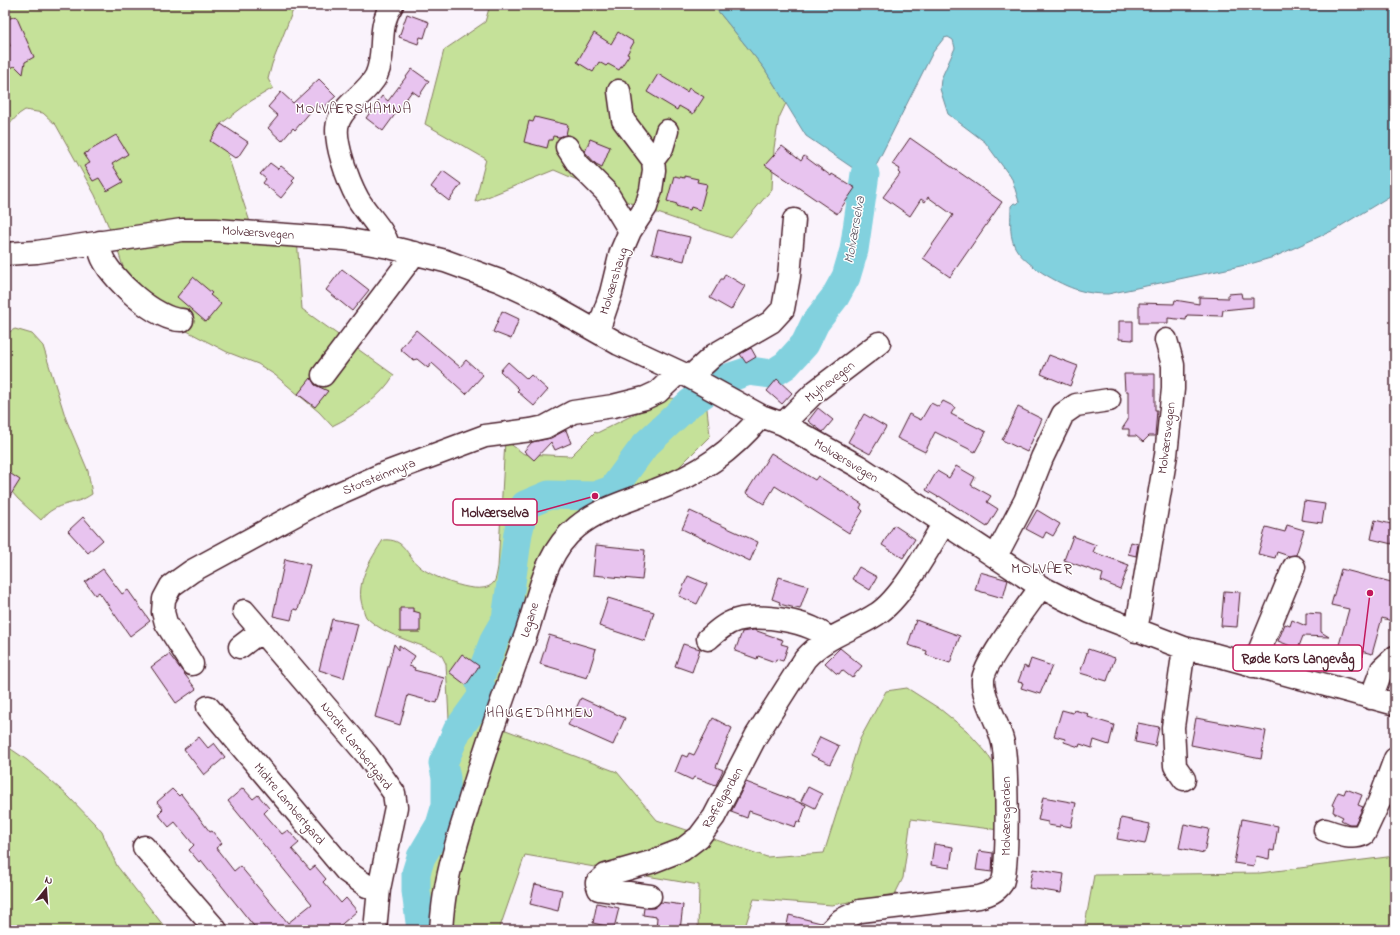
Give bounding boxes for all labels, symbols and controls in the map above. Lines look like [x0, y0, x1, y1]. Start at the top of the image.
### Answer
district label: MOLVÆRSHAMNA [296, 99, 412, 120]
water label: Molværselva [839, 194, 871, 265]
street label: Molværsvegen [221, 221, 295, 246]
street label: Molværshaug [595, 245, 634, 317]
street label: Mylnevegen [801, 356, 860, 408]
street label: Molværsvegen [1153, 401, 1182, 475]
street label: Molværsvegen [810, 434, 882, 489]
street label: Storsteinmyra [340, 454, 419, 501]
callout: Molværselva [453, 499, 537, 525]
text: Molværselva [461, 503, 529, 524]
district label: MOLVÆR [1011, 558, 1073, 580]
street label: Legane [516, 600, 545, 640]
callout: Røde Kors Langevåg [1233, 645, 1362, 671]
text: Røde Kors Langevåg [1240, 649, 1355, 672]
street label: Nordre Lambertgard [315, 698, 397, 795]
district label: HAUGEDAMMEN [486, 703, 594, 724]
street label: Midtre Lambertgard [248, 759, 330, 850]
street label: Raffelgarden [698, 764, 749, 833]
street label: Molværsgarden [997, 776, 1017, 856]
north arrow [26, 869, 66, 909]
text: N [43, 872, 55, 889]

